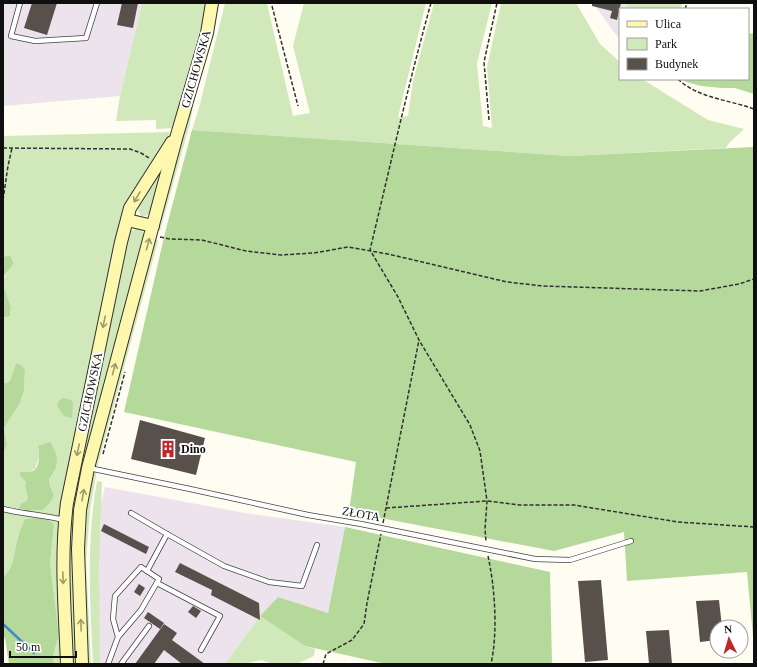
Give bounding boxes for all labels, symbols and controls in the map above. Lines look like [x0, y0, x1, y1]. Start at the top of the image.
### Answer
legend [619, 8, 749, 80]
text: Ulica [655, 17, 682, 31]
street label: GZICHOWSKA [178, 28, 214, 110]
text: Park [655, 37, 677, 51]
text: Budynek [655, 57, 698, 71]
one-way arrow [133, 191, 141, 203]
one-way arrow [145, 238, 152, 251]
one-way arrow [100, 315, 108, 328]
street label: GZICHOWSKA [75, 351, 105, 433]
one-way arrow [111, 363, 118, 376]
building icon: Dino [158, 439, 178, 459]
place label: Dino [181, 442, 206, 456]
one-way arrow [74, 443, 82, 456]
one-way arrow [79, 489, 87, 502]
street label: ZŁOTA [341, 504, 381, 524]
one-way arrow [60, 571, 67, 584]
one-way arrow [77, 619, 84, 632]
north arrow [709, 619, 749, 659]
text: N [724, 623, 733, 635]
scale bar [10, 633, 76, 659]
text: 50 m [16, 640, 41, 654]

